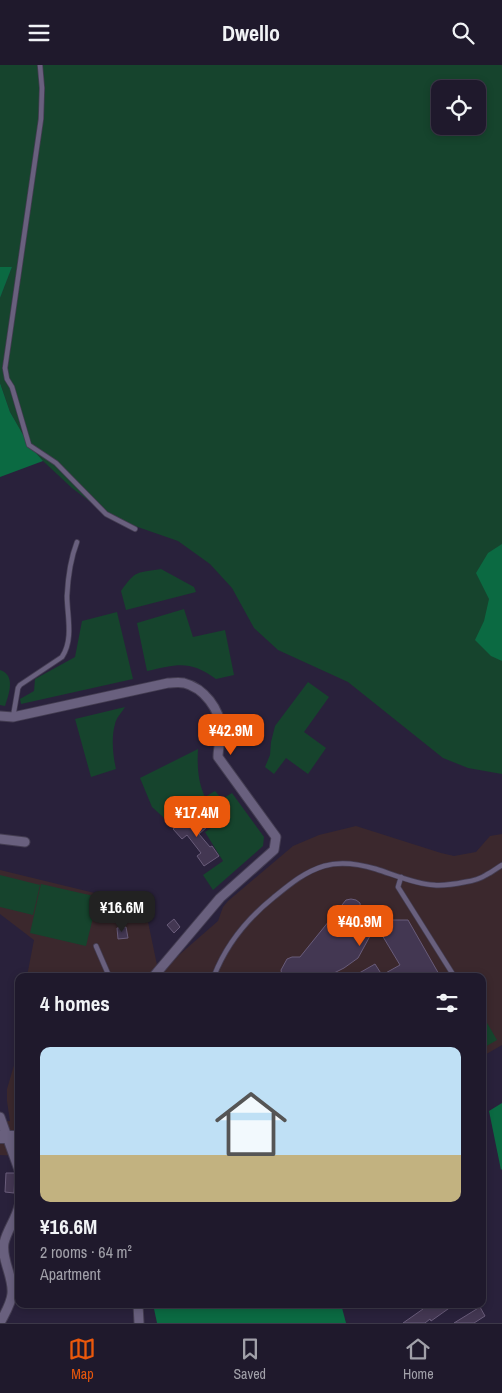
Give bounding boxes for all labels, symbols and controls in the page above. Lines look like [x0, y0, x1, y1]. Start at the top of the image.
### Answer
text: Dwello [222, 18, 280, 48]
icon: menu [25, 19, 53, 47]
icon: search [449, 19, 477, 47]
map controls [431, 80, 486, 135]
button: locate [431, 80, 486, 135]
pin: ¥42.9M [190, 713, 272, 756]
text: ¥42.9M [209, 719, 253, 741]
pin: ¥17.4M [156, 795, 238, 838]
text: ¥17.4M [175, 801, 219, 823]
pin: ¥16.6M [81, 891, 163, 933]
text: ¥16.6M [100, 896, 144, 918]
pin: ¥40.9M [319, 905, 401, 947]
text: ¥40.9M [338, 910, 382, 932]
text: 4 homes [40, 989, 110, 1018]
icon: filters [433, 989, 461, 1017]
icon: home [206, 1079, 296, 1169]
text: ¥16.6M [40, 1212, 97, 1241]
text: 2 rooms · 64 m² [40, 1241, 132, 1263]
text: Apartment [40, 1263, 101, 1285]
tab: Map [68, 1335, 96, 1383]
tab: Saved [233, 1335, 266, 1383]
tab: Home [403, 1335, 434, 1383]

